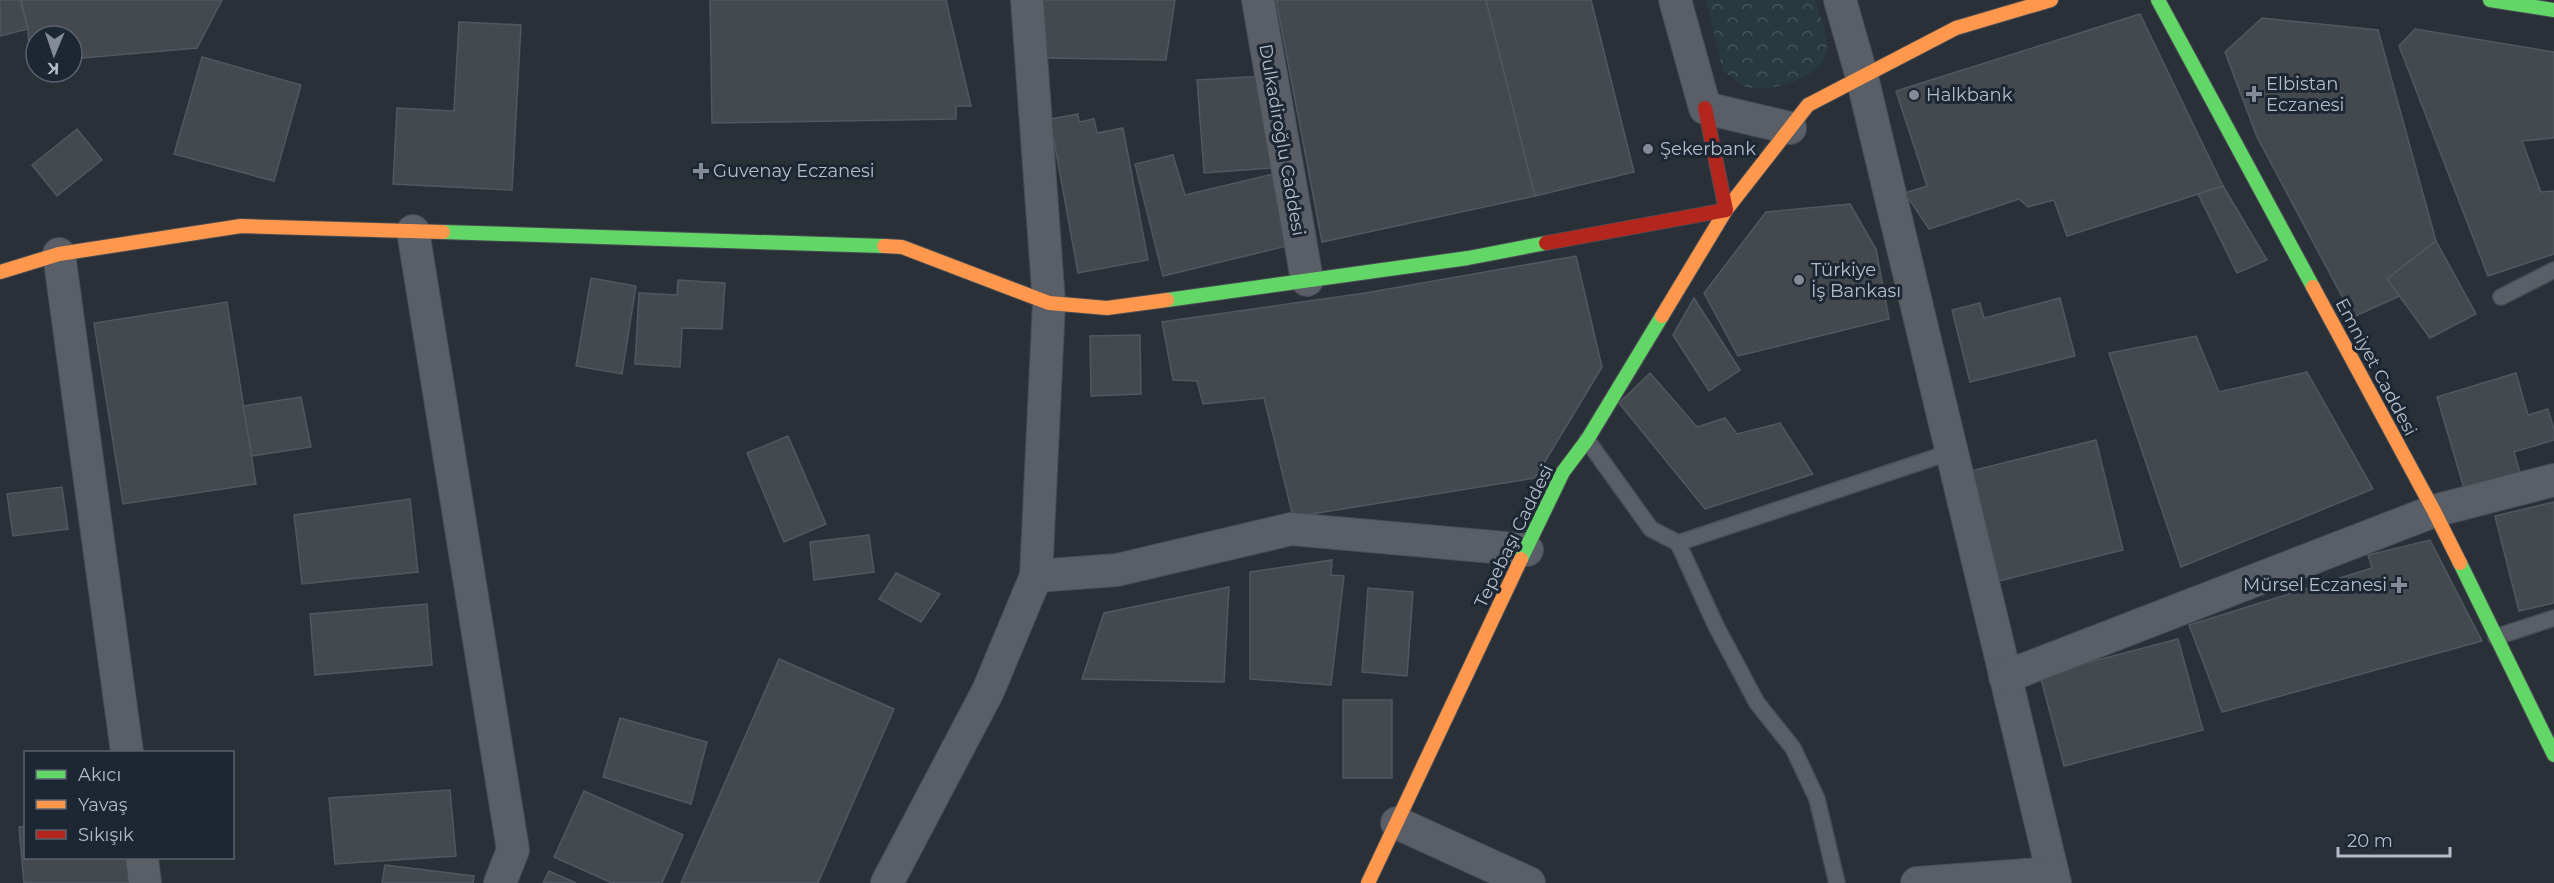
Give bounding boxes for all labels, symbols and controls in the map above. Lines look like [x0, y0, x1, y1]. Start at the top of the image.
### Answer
north arrow [24, 24, 84, 84]
street label: Dulkadiroğlu Caddesi [1254, 42, 1310, 238]
text: K [46, 59, 60, 78]
place label: Elbistan Eczanesi [2266, 73, 2344, 116]
place label: Halkbank [1926, 84, 2013, 106]
marker: Elbistan Eczanesi [2247, 87, 2261, 101]
marker: Halkbank [1907, 88, 1921, 102]
place label: Şekerbank [1660, 138, 1756, 160]
marker: Şekerbank [1641, 142, 1655, 156]
place label: Guvenay Eczanesi [713, 160, 875, 182]
marker: Guvenay Eczanesi [694, 164, 708, 178]
place label: Türkiye İş Bankası [1811, 259, 1901, 302]
marker: Türkiye İş Bankası [1792, 273, 1806, 287]
street label: Emniyet Caddesi [2330, 294, 2422, 440]
street label: Tepebaşı Caddesi [1470, 461, 1558, 611]
place label: Mürsel Eczanesi [2243, 574, 2387, 596]
marker: Mürsel Eczanesi [2392, 578, 2406, 592]
legend [24, 751, 234, 859]
text: Akıcı [78, 764, 121, 786]
text: Yavaş [78, 794, 128, 816]
scale bar [2338, 820, 2450, 858]
text: Sıkışık [78, 824, 134, 846]
text: 20 m [2347, 830, 2393, 852]

